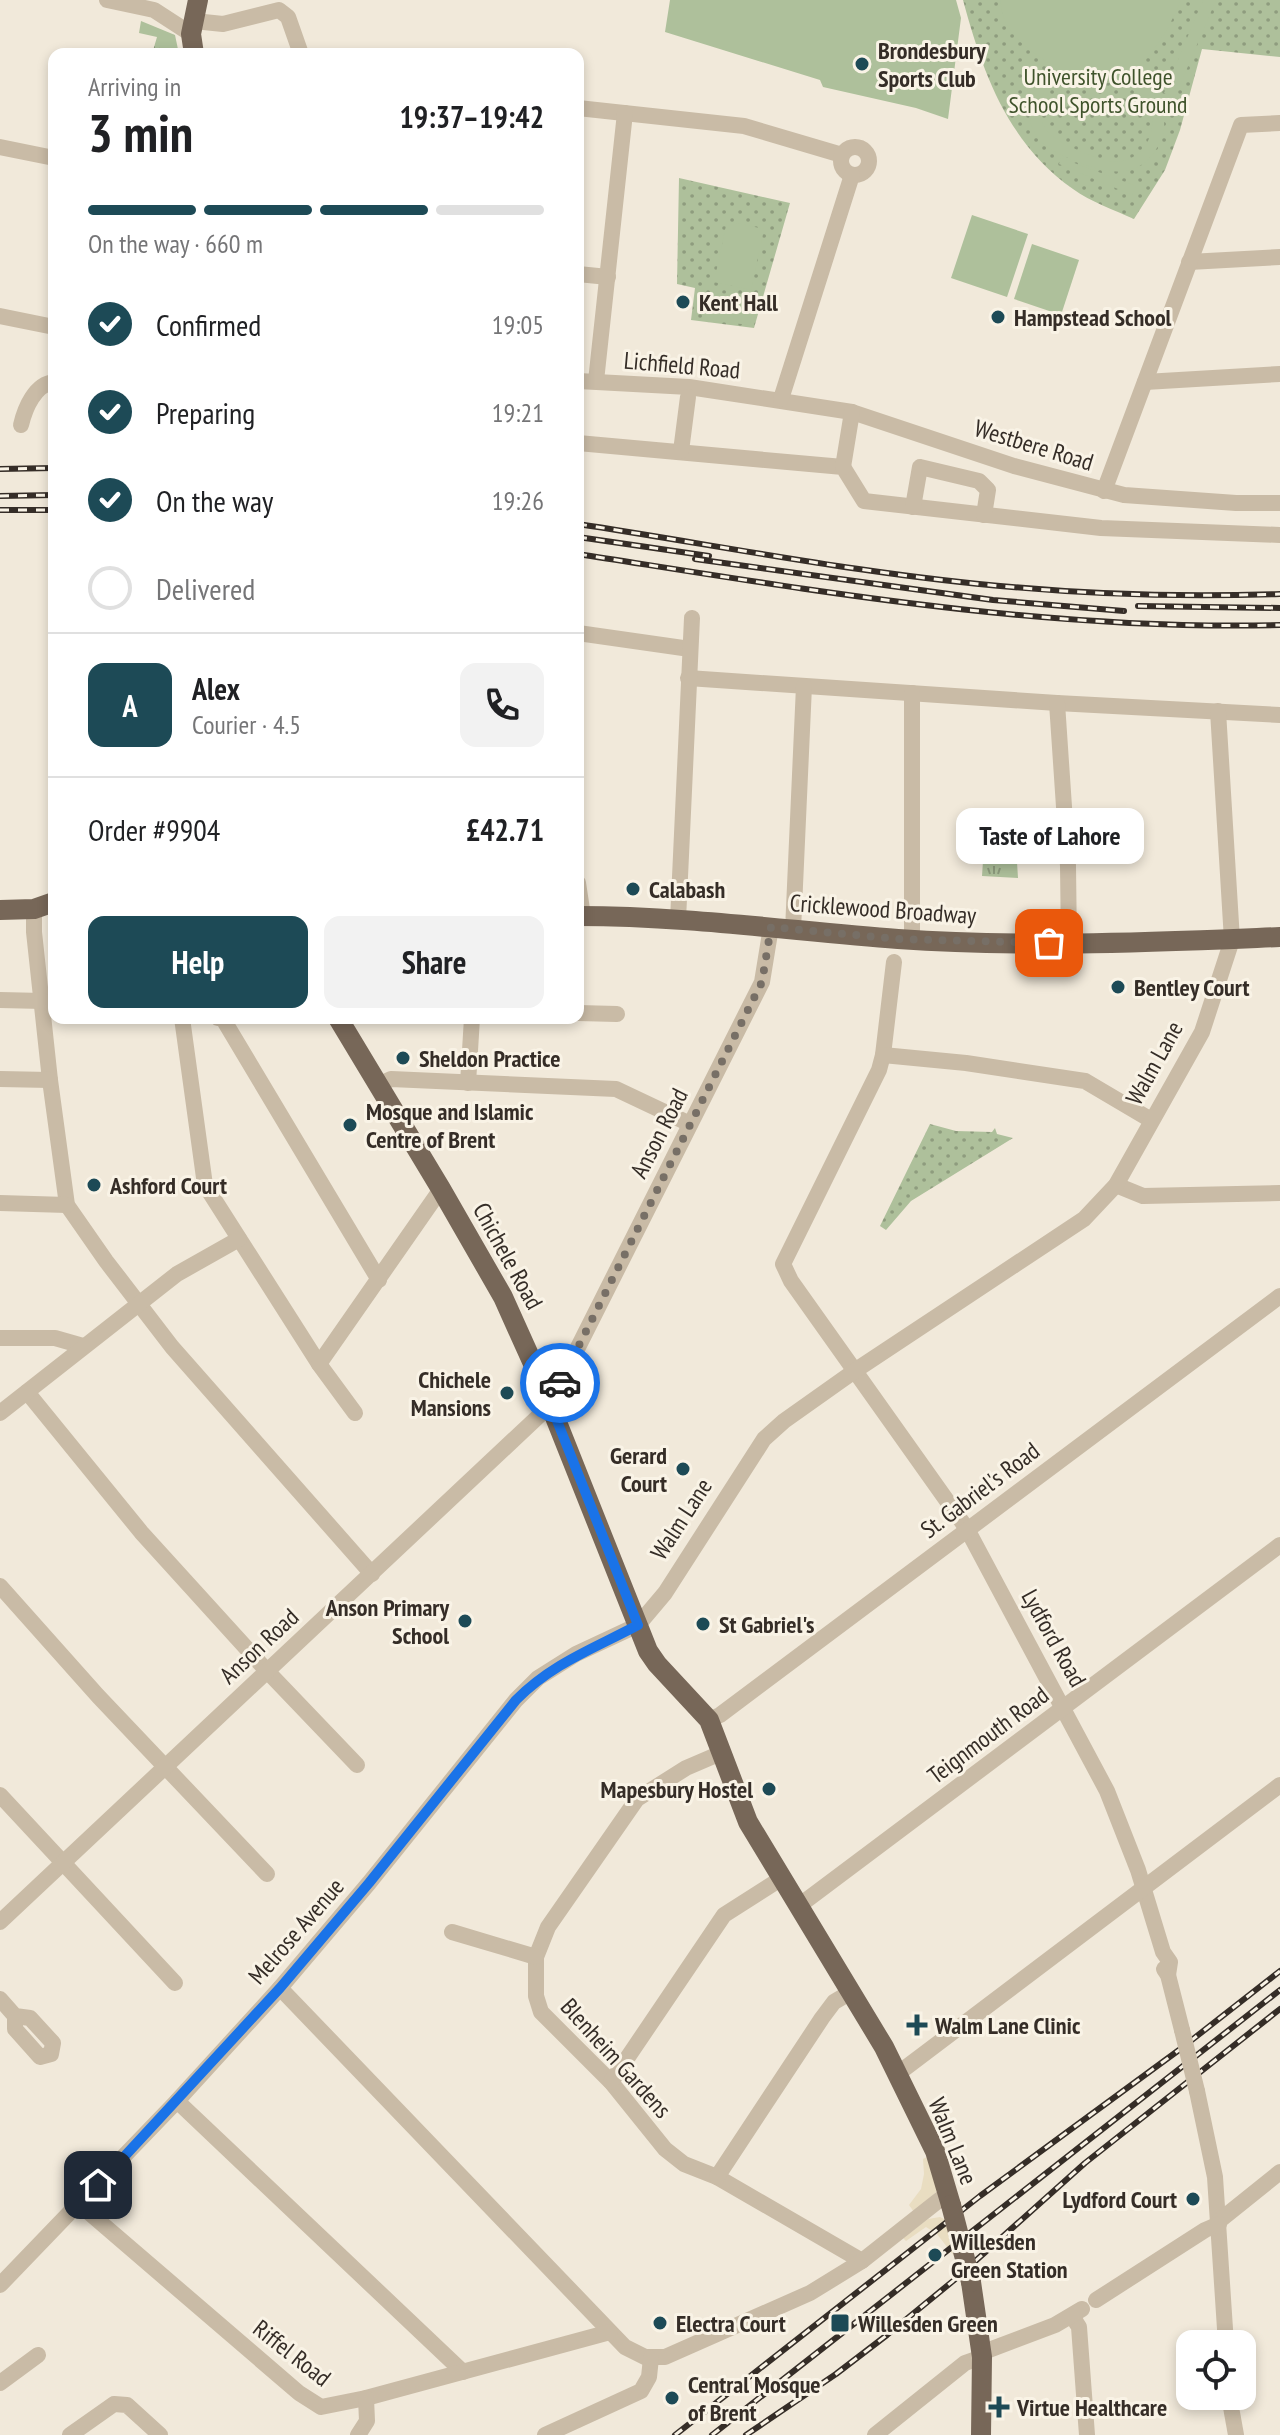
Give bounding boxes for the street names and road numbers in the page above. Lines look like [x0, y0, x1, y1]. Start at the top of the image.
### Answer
street label: Lichfield Road [623, 344, 741, 386]
street label: Westbere Road [971, 412, 1097, 478]
street label: Cricklewood Broadway [789, 887, 977, 931]
street label: Walm Lane [1118, 1016, 1190, 1110]
street label: Anson Road [623, 1083, 695, 1183]
street label: Chichele Road [466, 1197, 550, 1315]
street label: St. Gabriel's Road [914, 1435, 1046, 1545]
street label: Walm Lane [643, 1472, 719, 1566]
street label: Lydford Road [1015, 1584, 1093, 1692]
street label: Anson Road [213, 1602, 305, 1690]
street label: Teignmouth Road [921, 1679, 1055, 1791]
street label: Melrose Avenue [241, 1871, 351, 1991]
street label: Blenheim Gardens [554, 1992, 678, 2124]
street label: Walm Lane [922, 2093, 984, 2189]
street label: Riffel Road [247, 2313, 337, 2393]

